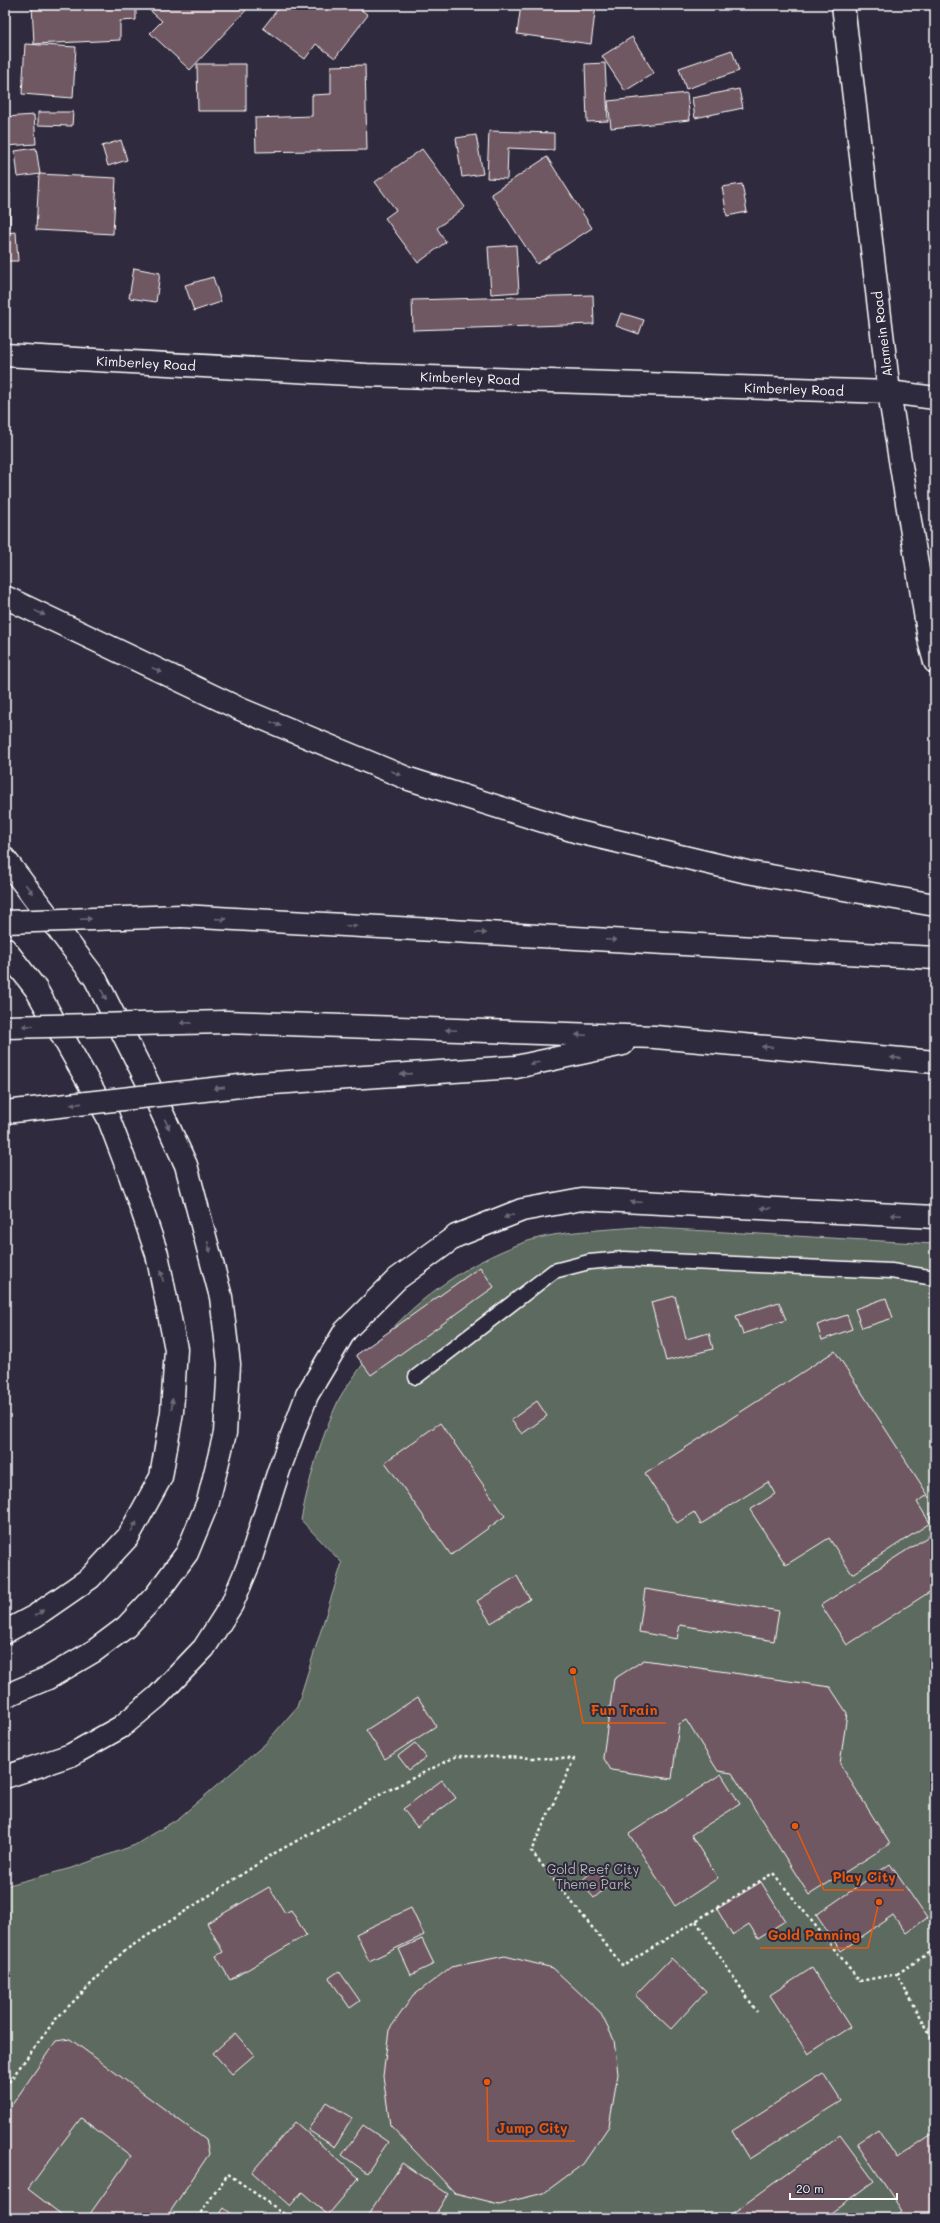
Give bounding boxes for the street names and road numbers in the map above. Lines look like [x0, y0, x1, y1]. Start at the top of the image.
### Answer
street label: Alamein Road [868, 290, 895, 378]
street label: Kimberley Road [96, 351, 196, 374]
street label: Kimberley Road [420, 367, 520, 388]
street label: Kimberley Road [744, 378, 844, 399]

